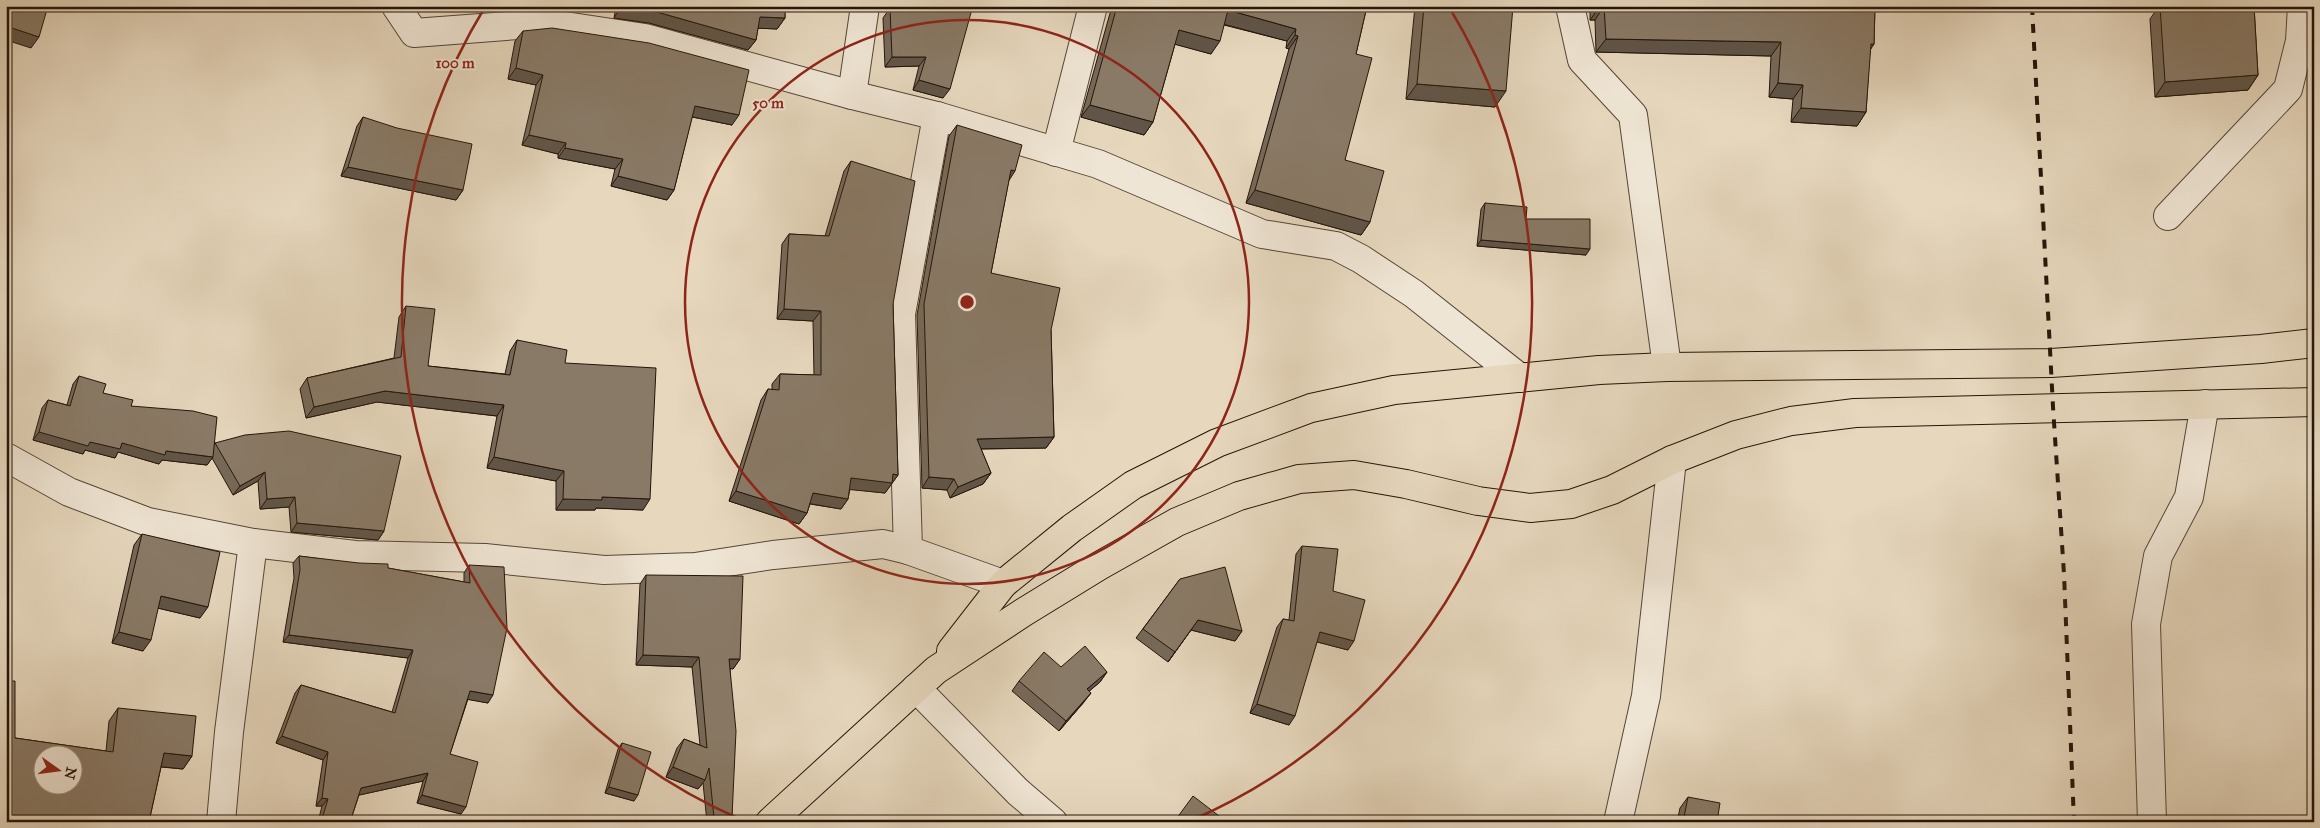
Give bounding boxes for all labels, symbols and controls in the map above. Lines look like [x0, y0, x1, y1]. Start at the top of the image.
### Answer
text: 100 m [435, 54, 475, 72]
text: 50 m [752, 94, 784, 112]
centre of rings [958, 293, 976, 311]
north arrow [32, 746, 82, 796]
text: N [60, 765, 80, 781]

